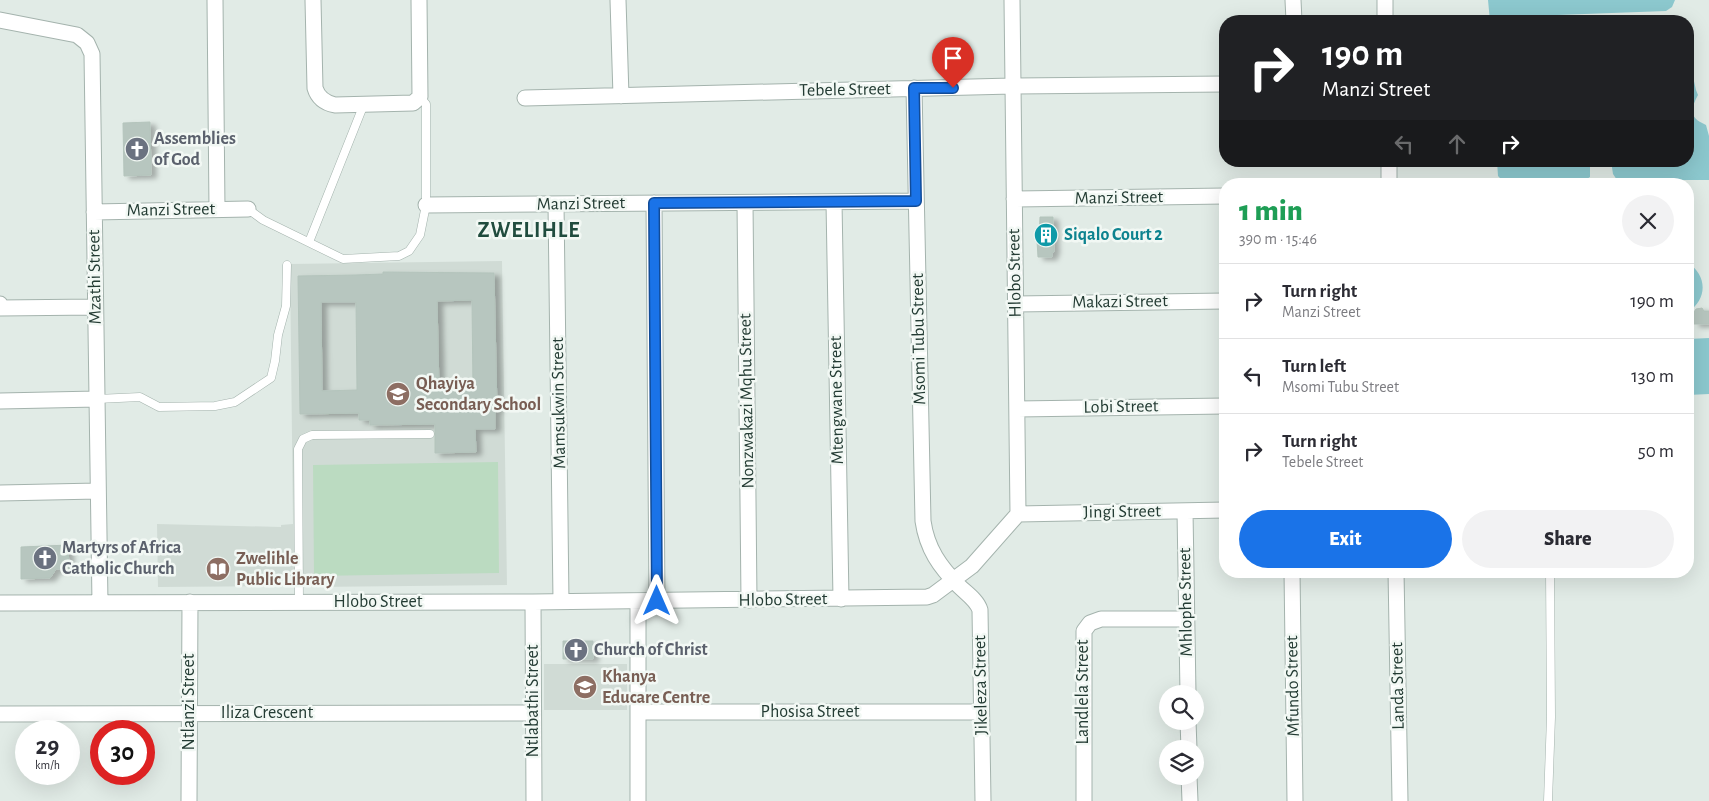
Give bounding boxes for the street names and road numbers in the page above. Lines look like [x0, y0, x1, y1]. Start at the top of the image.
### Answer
street label: Tebele Street [799, 80, 891, 100]
street label: Manzi Street [1075, 188, 1164, 208]
street label: Manzi Street [537, 194, 626, 214]
street label: Manzi Street [127, 200, 216, 220]
street label: Hlobo Street [1005, 228, 1025, 318]
street label: Mzathi Street [85, 229, 105, 325]
street label: Msomi Tubu Street [909, 273, 929, 405]
street label: Makazi Street [1072, 292, 1168, 312]
street label: Nonzwakazi Mqhu Street [736, 313, 758, 489]
street label: Mtengwane Street [827, 335, 847, 464]
street label: Mamsukwin Street [549, 337, 569, 469]
street label: Lobi Street [1083, 397, 1159, 417]
street label: Jingi Street [1083, 502, 1161, 522]
street label: Mhlophe Street [1176, 547, 1196, 657]
street label: Hlobo Street [738, 590, 828, 610]
street label: Hlobo Street [334, 593, 423, 611]
street label: Jikeleza Street [971, 635, 991, 735]
street label: Mfundo Street [1283, 635, 1303, 737]
street label: Landlela Street [1074, 639, 1092, 745]
street label: Landa Street [1388, 642, 1408, 730]
street label: Ntlabathi Street [524, 644, 542, 758]
street label: Ntlanzi Street [180, 653, 198, 750]
street label: Phosisa Street [761, 703, 860, 721]
street label: Iliza Crescent [221, 704, 313, 722]

